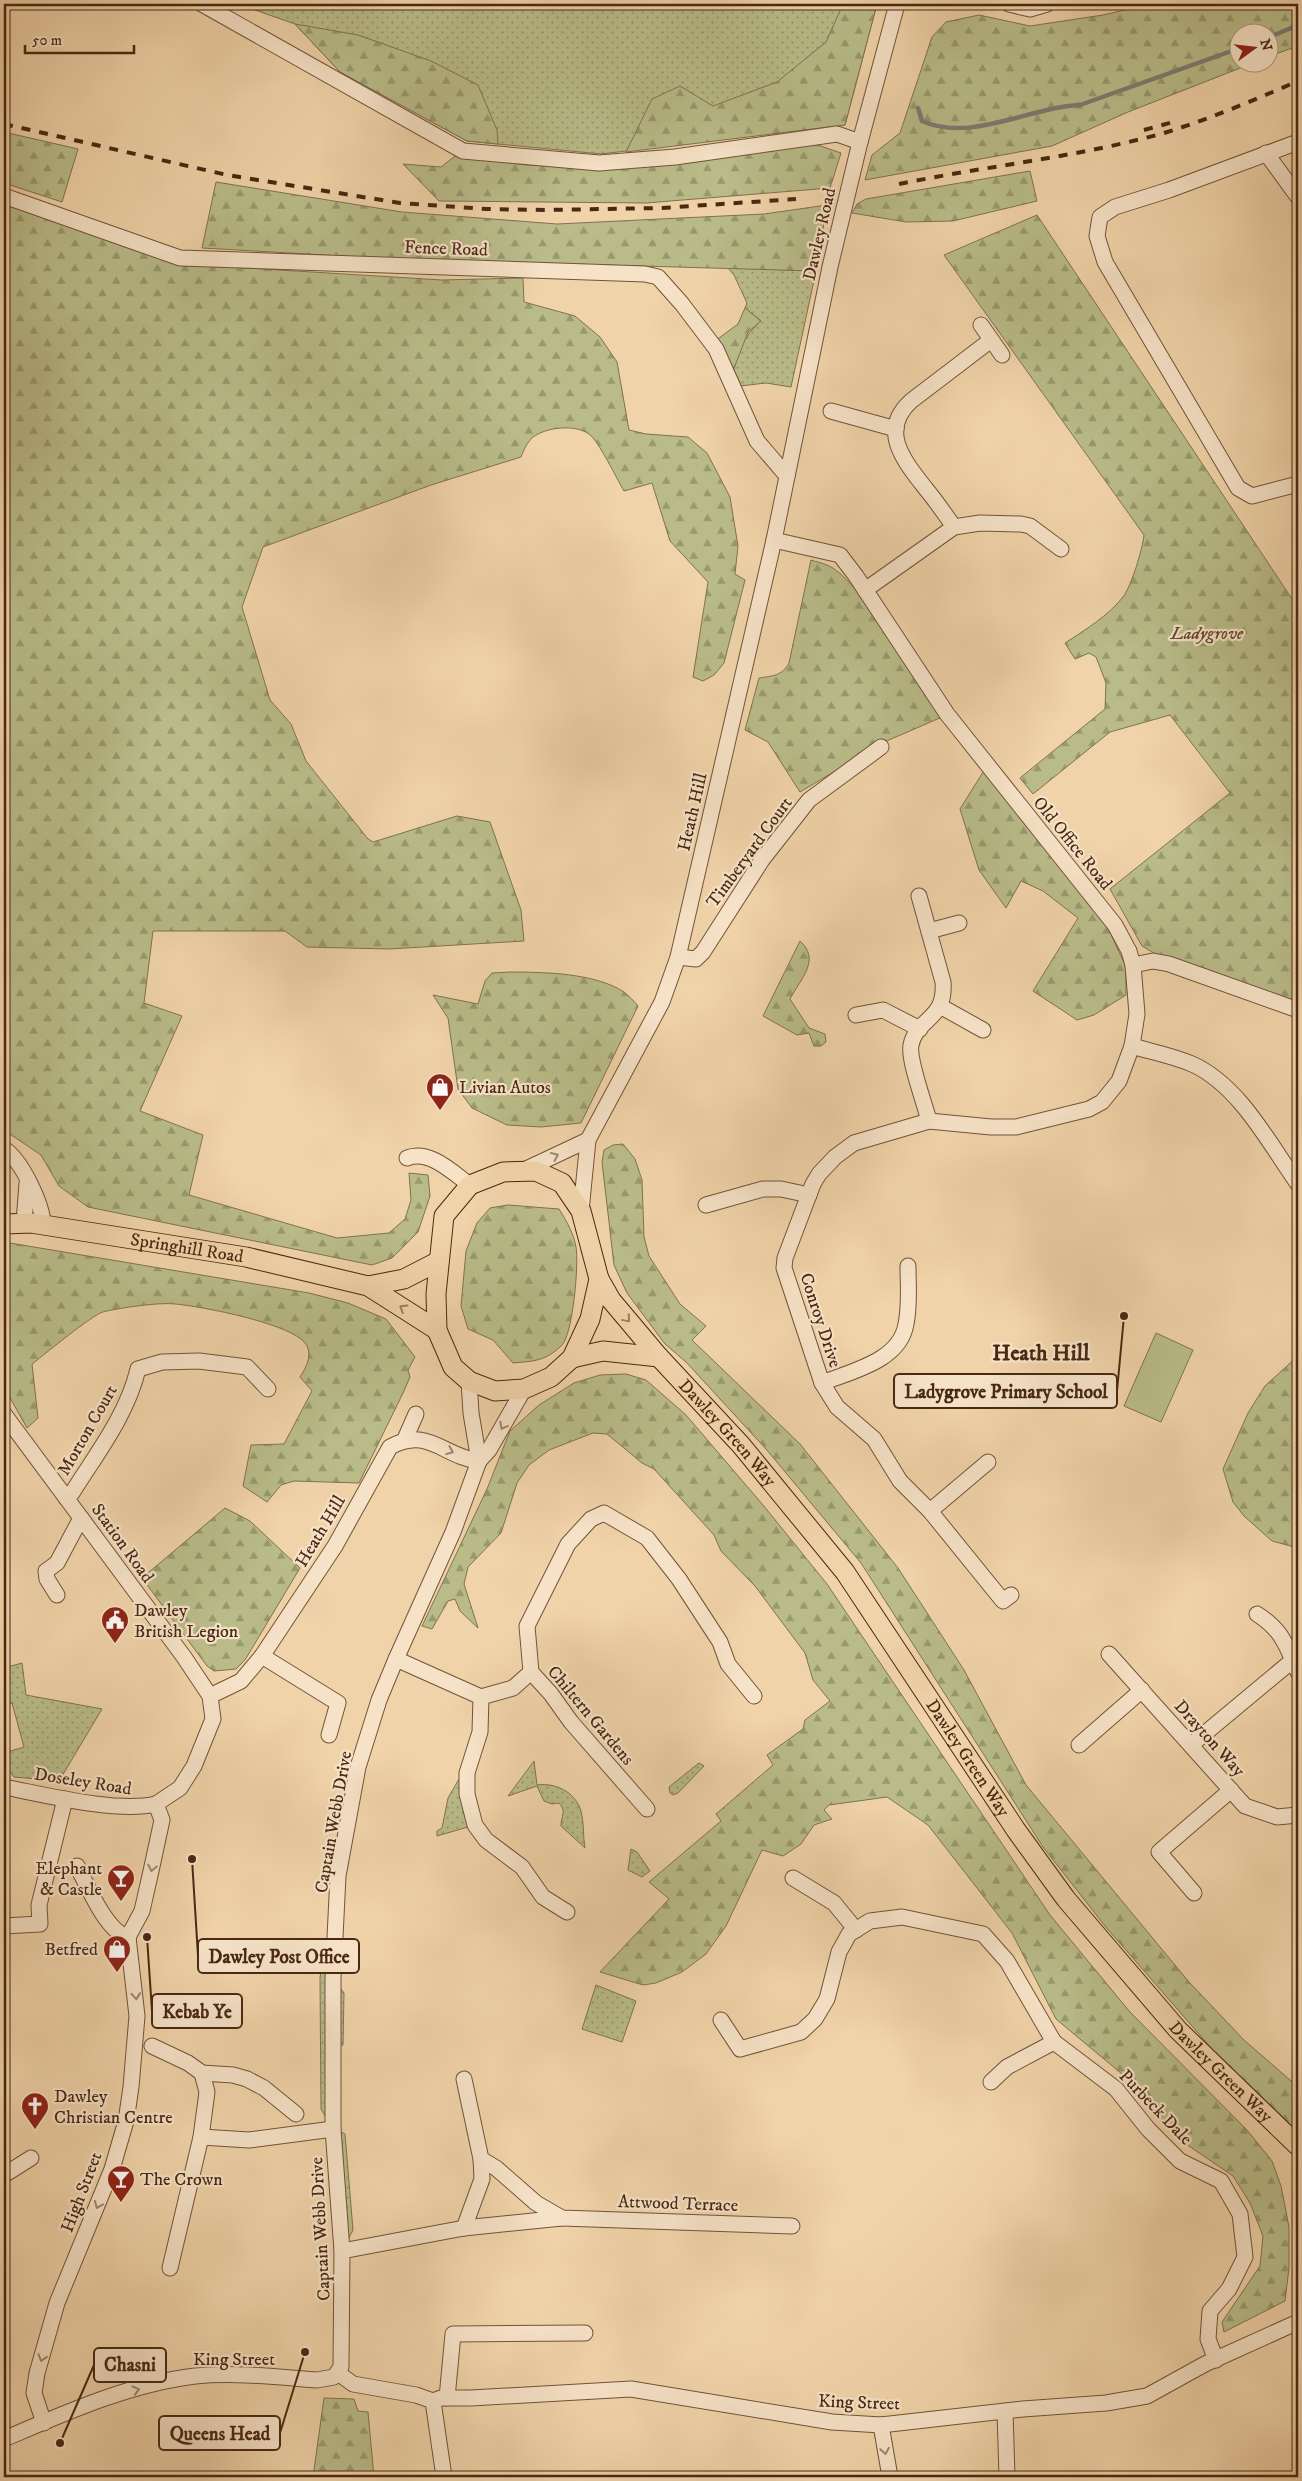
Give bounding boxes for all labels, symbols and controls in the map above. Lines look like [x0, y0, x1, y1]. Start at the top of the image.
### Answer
scale bar [25, 22, 134, 54]
north arrow [1230, 22, 1280, 72]
text: 50 m [32, 31, 62, 50]
text: N [1255, 37, 1276, 53]
street label: Dawley Road [799, 186, 841, 283]
street label: Fence Road [404, 237, 488, 261]
park label: Ladygrove [1170, 623, 1244, 645]
street label: Heath Hill [673, 770, 713, 853]
street label: Old Office Road [1028, 792, 1117, 895]
street label: Timberyard Court [702, 793, 798, 912]
shop icon: Livian Autos [425, 1072, 455, 1111]
place label: Livian Autos [459, 1077, 551, 1099]
one-way arrow [549, 1152, 558, 1162]
street label: Springhill Road [129, 1229, 245, 1268]
street label: Conroy Drive [794, 1270, 846, 1370]
one-way arrow [399, 1304, 408, 1314]
one-way arrow [621, 1313, 630, 1322]
district label: Heath Hill [992, 1340, 1090, 1367]
callout: Ladygrove Primary School [894, 1374, 1117, 1408]
street label: Dawley Green Way [673, 1375, 781, 1492]
street label: Morton Court [53, 1381, 123, 1480]
text: Ladygrove Primary School [904, 1381, 1108, 1404]
one-way arrow [499, 1421, 509, 1430]
one-way arrow [445, 1445, 454, 1455]
street label: Heath Hill [291, 1491, 351, 1571]
street label: Station Road [86, 1500, 158, 1587]
place label: Dawley British Legion [134, 1600, 239, 1643]
public building icon: Dawley British Legion [100, 1605, 130, 1644]
street label: Chiltern Gardens [542, 1661, 638, 1770]
street label: Dawley Green Way [920, 1695, 1014, 1822]
street label: Drayton Way [1169, 1696, 1250, 1782]
street label: Captain Webb Drive [311, 1749, 357, 1895]
street label: Doseley Road [33, 1763, 133, 1801]
place label: Elephant & Castle [35, 1858, 102, 1901]
bar icon: Elephant & Castle [106, 1863, 136, 1902]
one-way arrow [147, 1863, 158, 1872]
shop icon: Betfred [102, 1934, 132, 1973]
place label: Betfred [45, 1939, 98, 1961]
callout: Dawley Post Office [198, 1939, 359, 1973]
text: Dawley Post Office [208, 1946, 350, 1969]
one-way arrow [130, 1992, 141, 2000]
callout: Kebab Ye [152, 1994, 242, 2028]
text: Kebab Ye [162, 2001, 232, 2024]
street label: Dawley Green Way [1163, 2017, 1277, 2128]
street label: Purbeck Dale [1114, 2065, 1197, 2150]
place label: Dawley Christian Centre [54, 2086, 173, 2129]
church icon: Dawley Christian Centre [20, 2091, 50, 2130]
street label: High Street [57, 2149, 107, 2236]
street label: Captain Webb Drive [306, 2157, 336, 2301]
bar icon: The Crown [106, 2164, 136, 2203]
place label: The Crown [140, 2169, 223, 2191]
street label: Attwood Terrace [617, 2191, 738, 2217]
one-way arrow [93, 2200, 104, 2209]
callout: Chasni [94, 2348, 166, 2382]
street label: King Street [193, 2349, 275, 2371]
one-way arrow [37, 2353, 47, 2361]
text: Chasni [104, 2354, 156, 2377]
one-way arrow [132, 2385, 140, 2396]
street label: King Street [818, 2391, 901, 2415]
callout: Queens Head [159, 2416, 280, 2450]
text: Queens Head [170, 2423, 271, 2446]
one-way arrow [880, 2447, 890, 2455]

